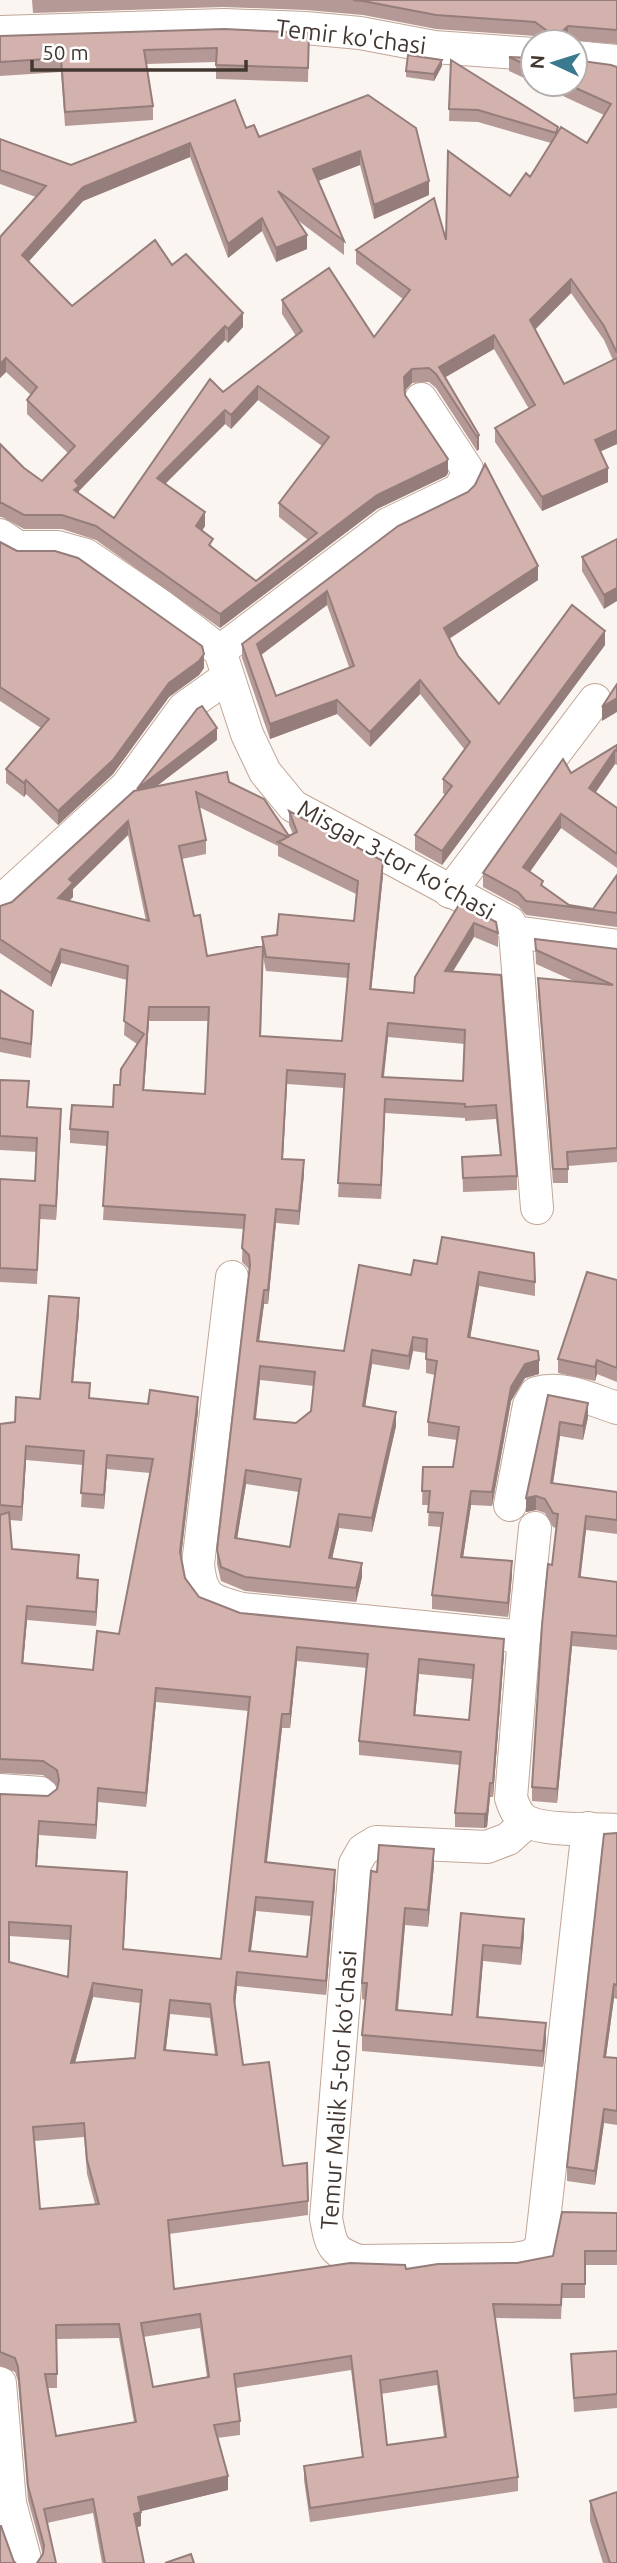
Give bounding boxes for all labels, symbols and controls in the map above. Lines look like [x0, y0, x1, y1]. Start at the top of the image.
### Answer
street label: Temir ko'chasi [274, 14, 428, 59]
scale bar [32, 28, 245, 72]
north arrow [519, 28, 589, 98]
text: 50 m [42, 40, 89, 64]
text: N [526, 54, 549, 70]
street label: Misgar 3-tor koʻchasi [293, 794, 499, 925]
street label: Temur Malik 5-tor koʻchasi [315, 1949, 362, 2231]

